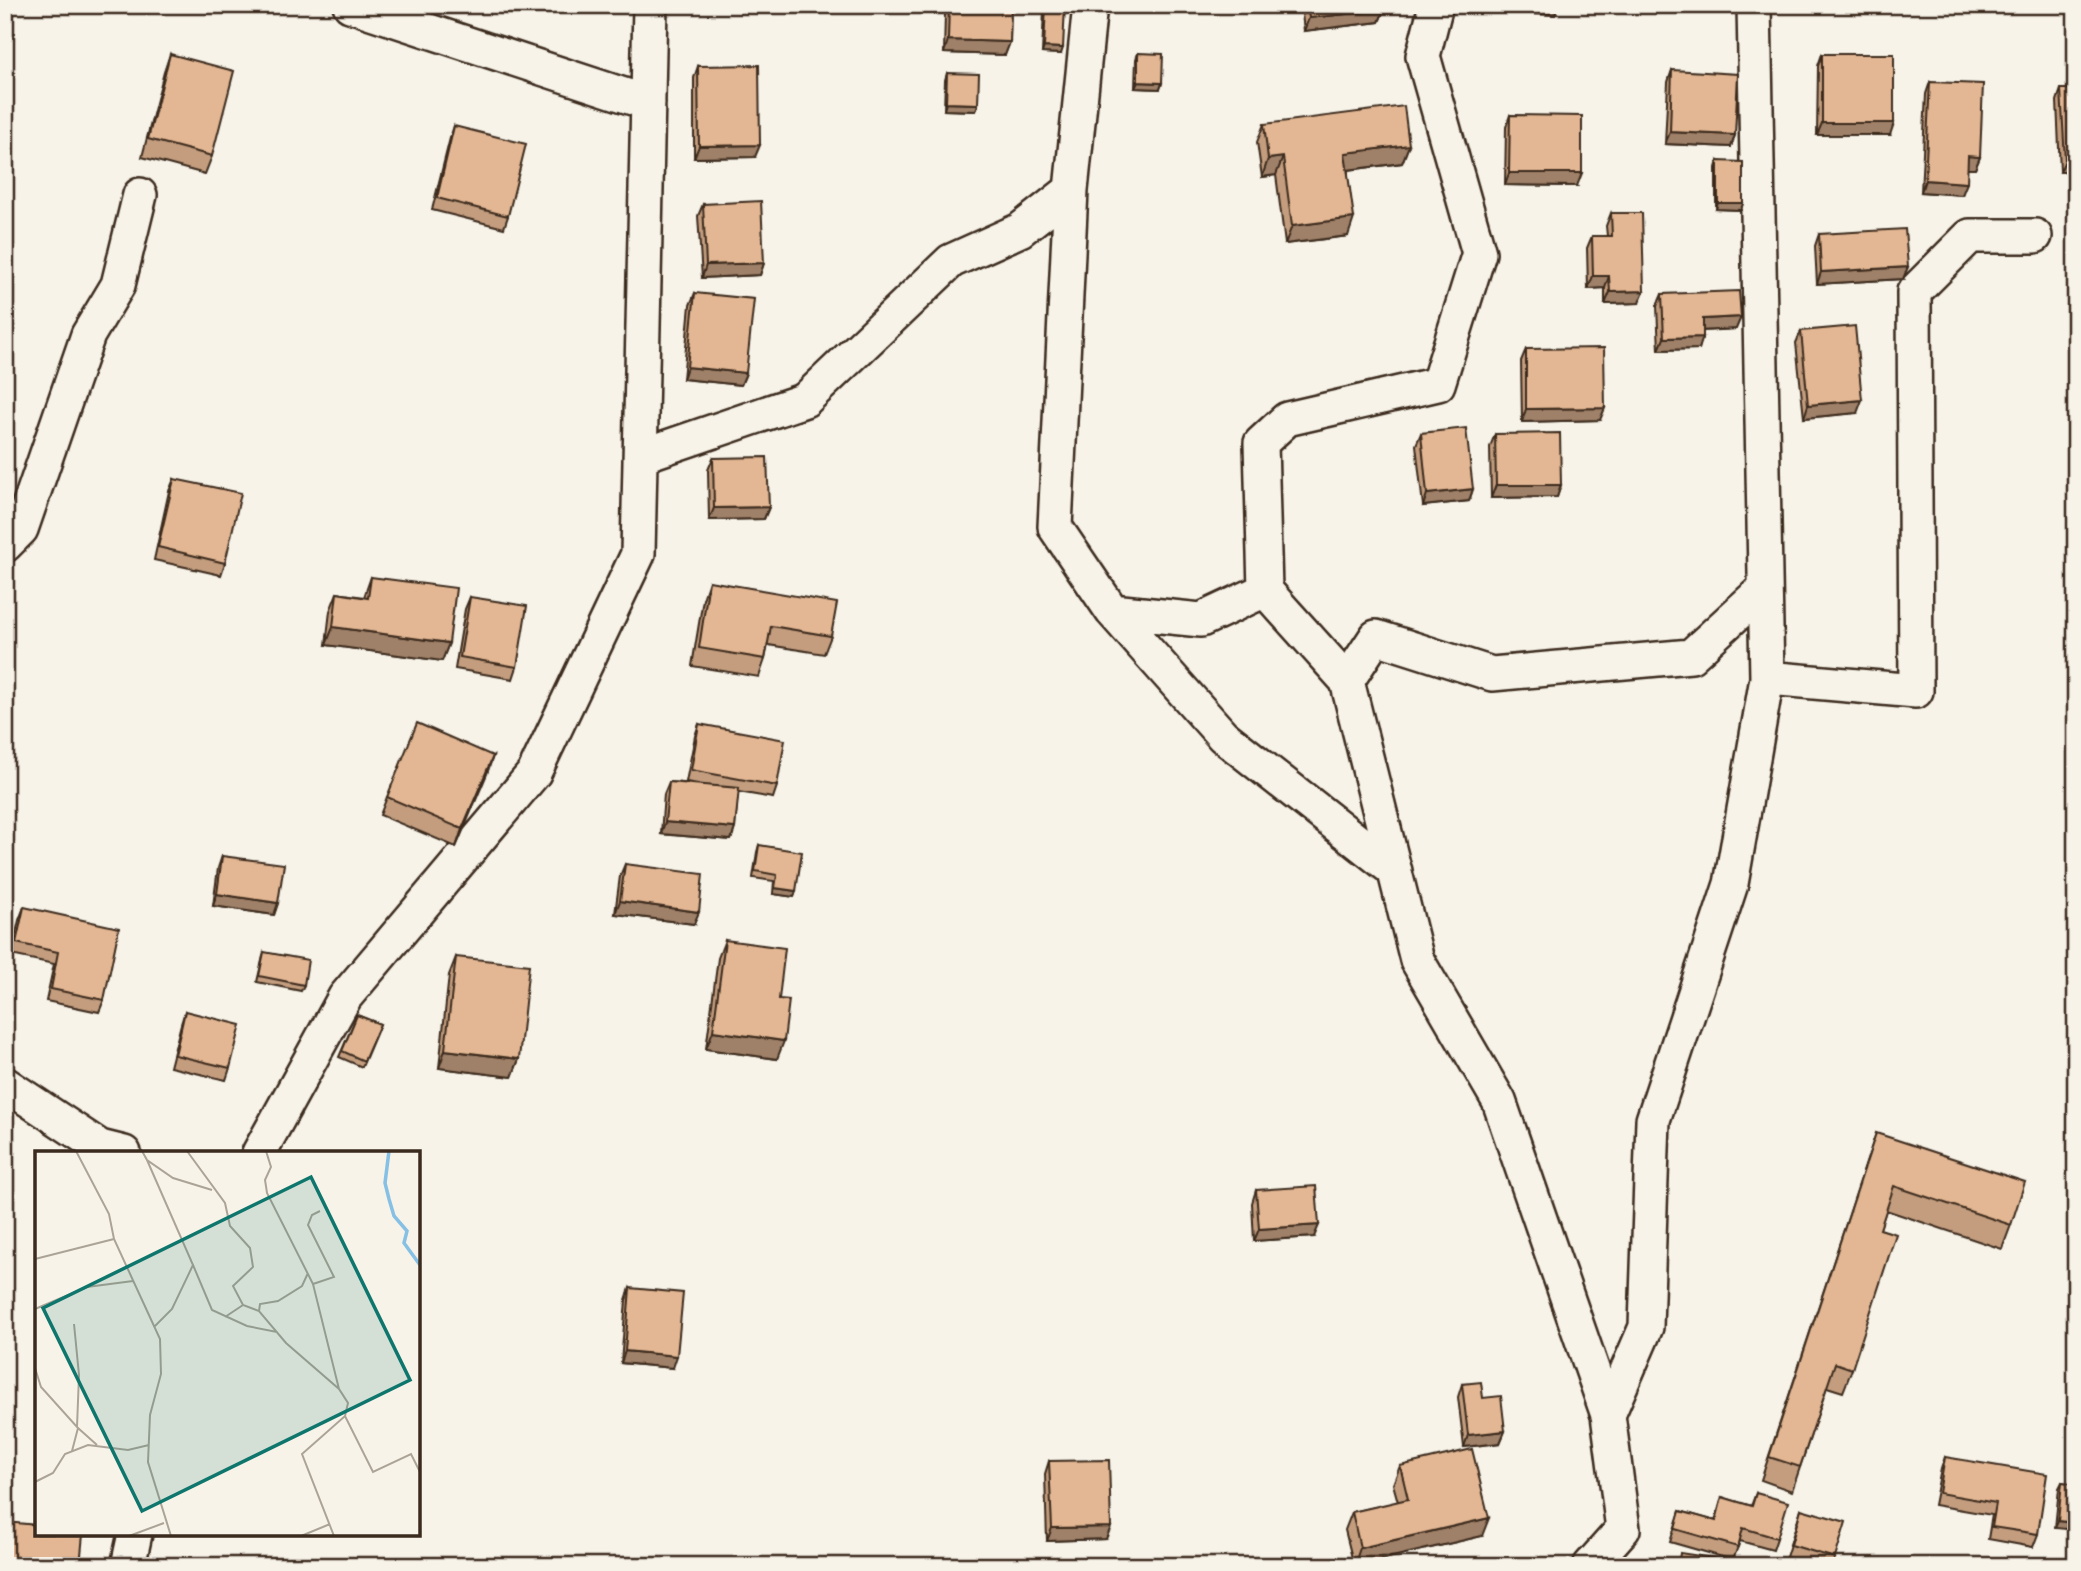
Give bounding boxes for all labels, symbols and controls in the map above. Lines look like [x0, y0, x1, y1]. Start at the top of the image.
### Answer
inset map [35, 1151, 420, 1536]

